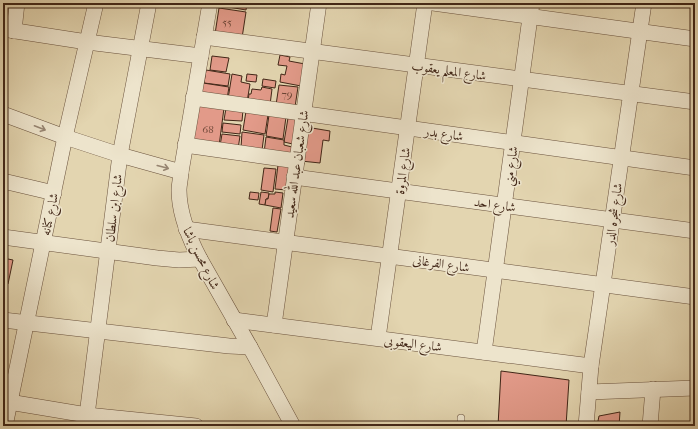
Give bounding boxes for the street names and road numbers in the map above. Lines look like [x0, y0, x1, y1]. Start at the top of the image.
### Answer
street label: شارع المعلم يعقوب [410, 58, 487, 89]
street label: شارع شعبان عبد الله سعيد [279, 109, 315, 220]
street label: شارع بدر [421, 123, 464, 148]
street label: شارع مني [500, 145, 525, 187]
street label: شارع المروة [392, 147, 417, 196]
street label: شارع ابن سلطان [102, 173, 129, 243]
street label: شارع شجره الدر [601, 182, 629, 249]
street label: شارع كنانه [38, 191, 65, 238]
street label: شارع احد [472, 194, 517, 219]
street label: شارع محسن باشا [176, 225, 223, 293]
street label: شارع الفرغانى [411, 252, 470, 279]
street label: شارع اليعقوبى [383, 332, 443, 358]

